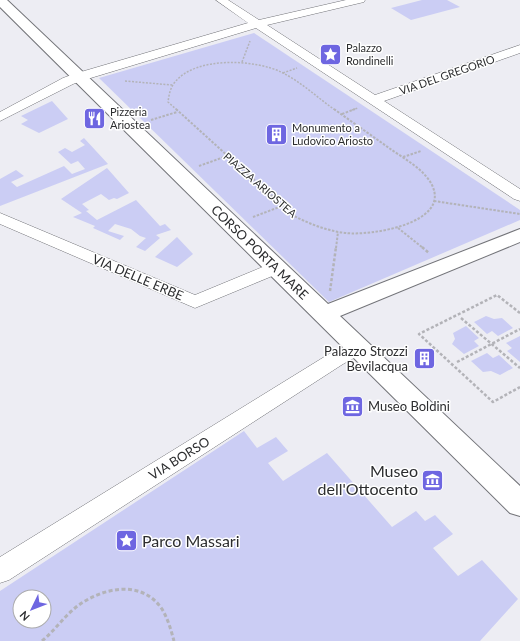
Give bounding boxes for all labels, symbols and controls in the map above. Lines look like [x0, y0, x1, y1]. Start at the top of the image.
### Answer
place icon: Palazzo Rondinelli [317, 41, 343, 67]
place label: Palazzo Rondinelli [346, 41, 394, 67]
street label: VIA DEL GREGORIO [397, 52, 496, 97]
restaurant icon: Pizzeria Ariostea [81, 105, 107, 131]
place label: Pizzeria Ariostea [110, 105, 150, 131]
building icon: Monumento a Ludovico Ariosto [264, 121, 290, 147]
place label: Monumento a Ludovico Ariosto [292, 121, 373, 147]
street label: PIAZZA ARIOSTEA [221, 149, 300, 220]
street label: CORSO PORTA MARE [208, 201, 312, 303]
street label: VIA DELLE ERBE [90, 251, 186, 303]
place label: Palazzo Strozzi Bevilacqua [324, 343, 408, 374]
building icon: Palazzo Strozzi Bevilacqua [411, 345, 437, 371]
museum icon: Museo Boldini [339, 393, 365, 419]
place label: Museo Boldini [368, 398, 450, 414]
street label: VIA BORSO [146, 433, 212, 483]
place label: Museo dell'Ottocento [318, 461, 418, 498]
museum icon: Museo dell'Ottocento [420, 467, 446, 493]
place icon: Parco Massari [114, 528, 140, 554]
place label: Parco Massari [142, 531, 240, 550]
north arrow [12, 589, 52, 629]
text: N [17, 609, 32, 624]

